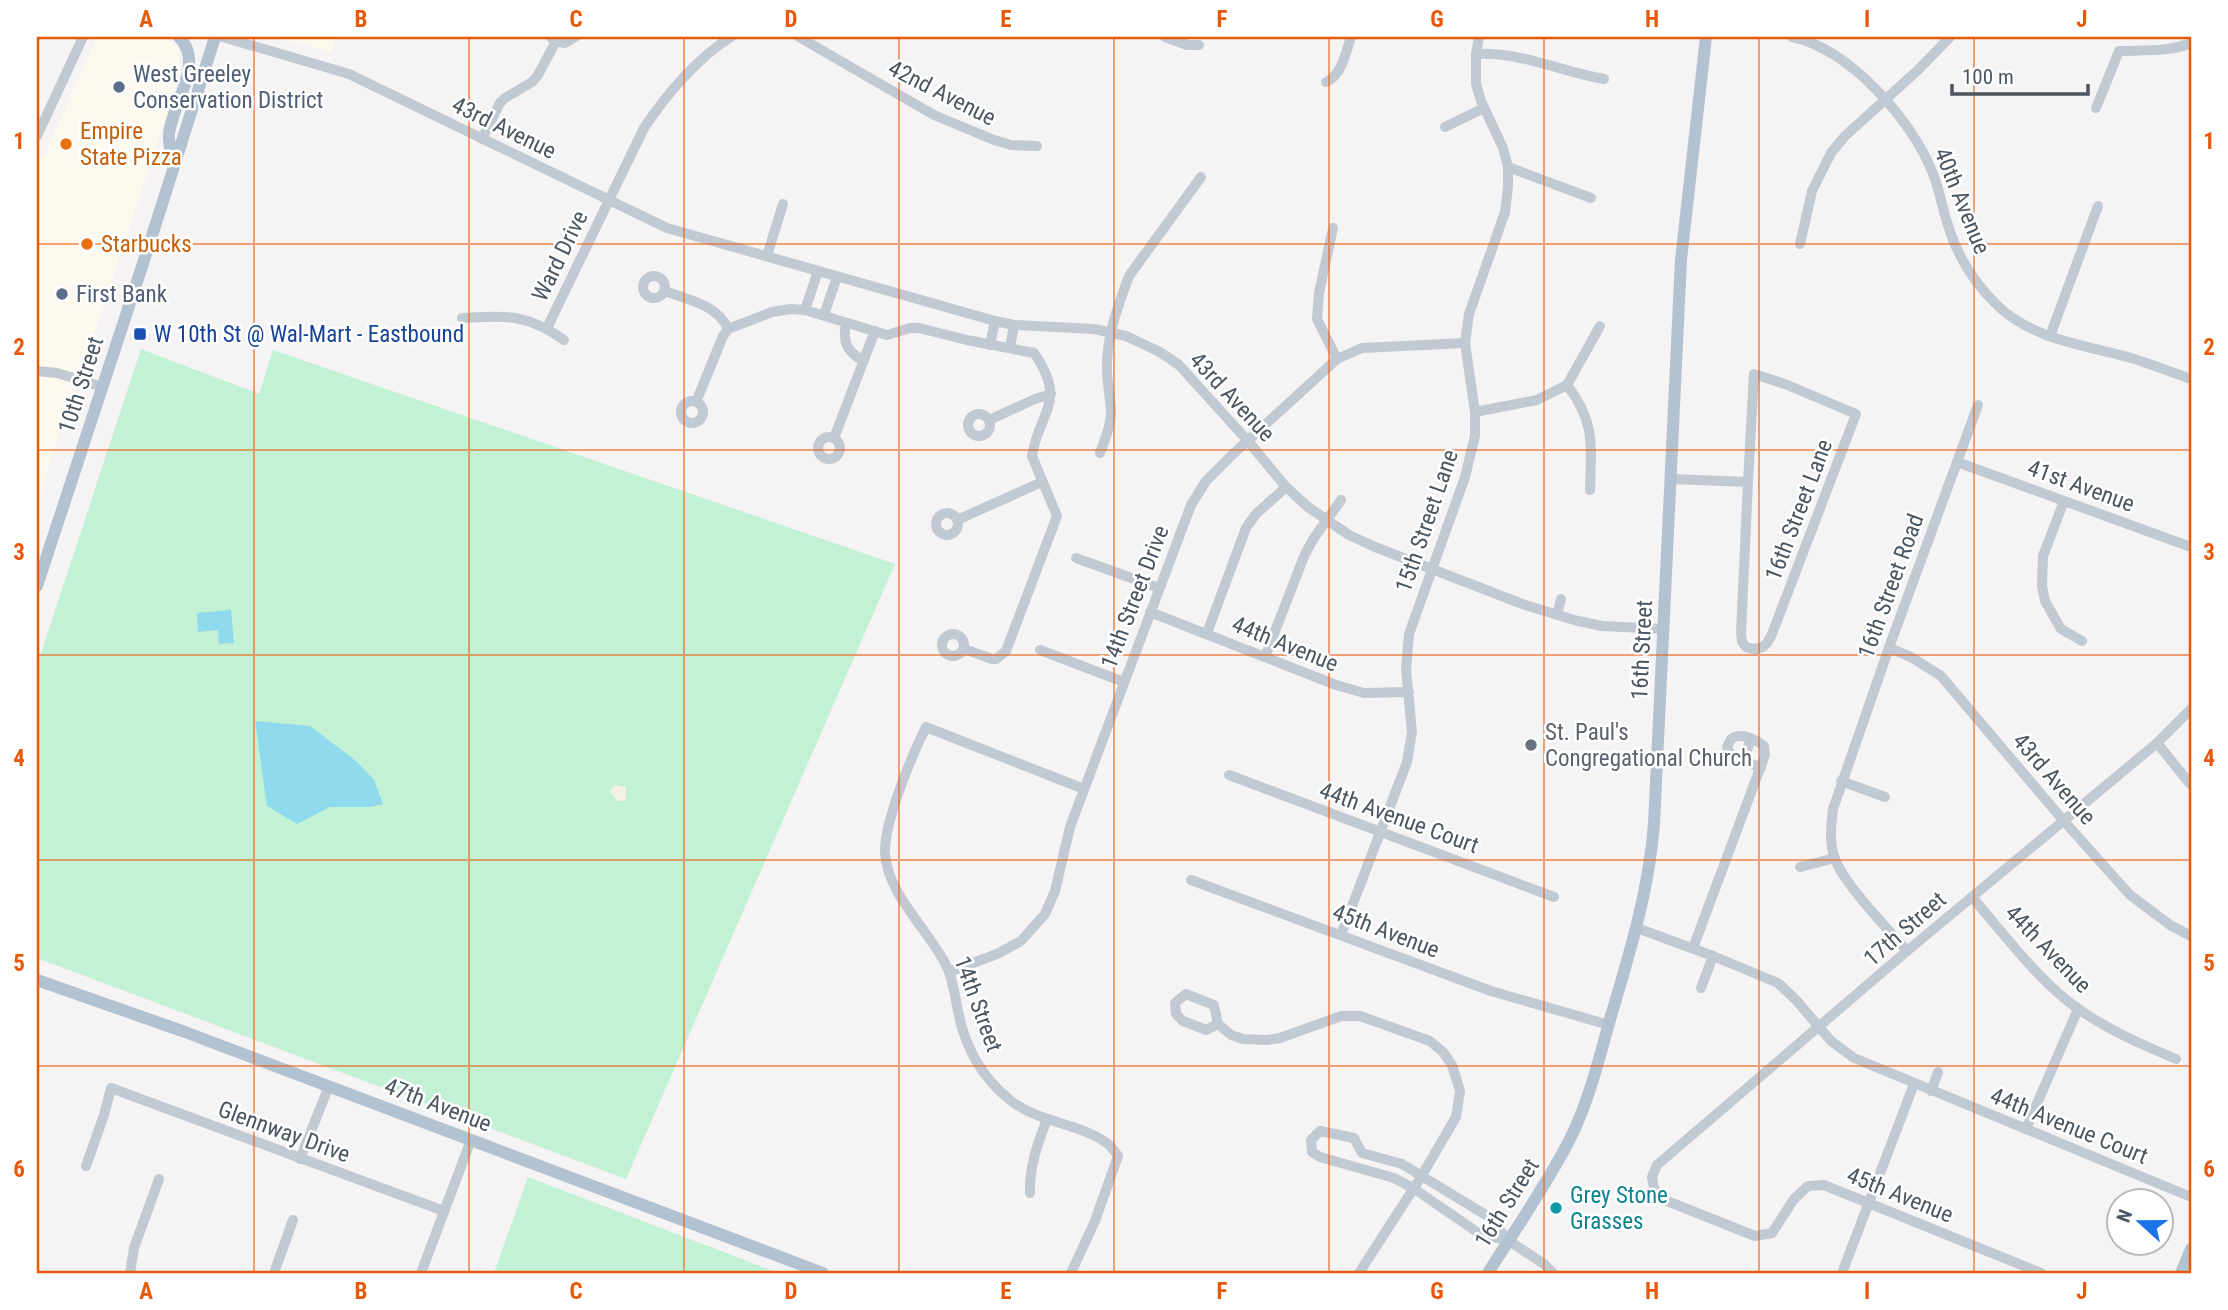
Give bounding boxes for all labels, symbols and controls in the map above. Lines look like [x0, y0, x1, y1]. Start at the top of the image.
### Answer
text: A [139, 6, 153, 33]
text: B [355, 6, 367, 33]
text: C [569, 6, 583, 33]
text: D [785, 6, 798, 33]
text: E [1000, 6, 1012, 33]
text: F [1217, 6, 1228, 33]
text: G [1430, 6, 1444, 33]
text: H [1645, 6, 1659, 33]
text: I [1864, 6, 1870, 33]
text: J [2076, 6, 2088, 33]
scale bar [1952, 52, 2088, 96]
street label: 42nd Avenue [884, 54, 1000, 132]
place label: West Greeley Conservation District [133, 61, 323, 114]
text: 100 m [1962, 65, 2014, 89]
marker: West Greeley Conservation District [111, 79, 127, 95]
street label: 43rd Avenue [448, 91, 560, 165]
place label: Empire State Pizza [80, 118, 182, 171]
text: 1 [13, 128, 25, 155]
text: 1 [2203, 128, 2215, 155]
marker: Empire State Pizza [58, 136, 74, 152]
street label: 40th Avenue [1928, 144, 1996, 258]
street label: Ward Drive [526, 206, 594, 306]
place label: Starbucks [101, 231, 192, 258]
marker: Starbucks [79, 236, 95, 252]
place label: First Bank [76, 281, 168, 308]
marker: First Bank [54, 286, 70, 302]
place label: W 10th St @ Wal-Mart - Eastbound [154, 321, 464, 348]
marker: W 10th St @ Wal-Mart - Eastbound [132, 326, 148, 342]
street label: 10th Street [53, 333, 109, 437]
text: 2 [13, 334, 25, 361]
text: 2 [2203, 334, 2215, 361]
street label: 43rd Avenue [1184, 347, 1280, 447]
street label: 16th Street Lane [1760, 436, 1838, 584]
street label: 15th Street Lane [1390, 446, 1464, 596]
street label: 41st Avenue [2024, 454, 2138, 518]
street label: 16th Street Road [1852, 510, 1930, 662]
street label: 14th Street Drive [1095, 522, 1175, 672]
text: 3 [13, 539, 25, 566]
text: 3 [2203, 539, 2215, 566]
street label: 16th Street [1626, 599, 1658, 701]
street label: 44th Avenue [1228, 610, 1342, 678]
place label: St. Paul's Congregational Church [1545, 719, 1752, 772]
street label: 43rd Avenue [2007, 728, 2101, 830]
marker: St. Paul's Congregational Church [1523, 737, 1539, 753]
text: 4 [13, 745, 25, 772]
text: 4 [2203, 745, 2215, 772]
street label: 44th Avenue Court [1316, 777, 1482, 859]
street label: 17th Street [1858, 886, 1952, 972]
street label: 45th Avenue [1329, 898, 1443, 964]
street label: 44th Avenue [1999, 899, 2097, 999]
text: 5 [13, 950, 25, 977]
text: 5 [2203, 950, 2215, 977]
street label: 14th Street [948, 952, 1008, 1056]
street label: 47th Avenue [381, 1072, 495, 1138]
street label: 44th Avenue Court [1986, 1082, 2152, 1170]
street label: Glennway Drive [214, 1096, 354, 1168]
street label: 16th Street [1469, 1154, 1545, 1252]
text: 6 [13, 1156, 25, 1183]
text: 6 [2203, 1156, 2215, 1183]
street label: 45th Avenue [1843, 1161, 1957, 1229]
place label: Grey Stone Grasses [1570, 1182, 1668, 1235]
north arrow [2106, 1188, 2176, 1258]
marker: Grey Stone Grasses [1548, 1200, 1564, 1216]
text: N [2112, 1207, 2137, 1226]
text: A [139, 1278, 153, 1305]
text: B [355, 1278, 367, 1305]
text: C [569, 1278, 583, 1305]
text: D [785, 1278, 798, 1305]
text: E [1000, 1278, 1012, 1305]
text: F [1217, 1278, 1228, 1305]
text: G [1430, 1278, 1444, 1305]
text: H [1645, 1278, 1659, 1305]
text: I [1864, 1278, 1870, 1305]
text: J [2076, 1278, 2088, 1305]

